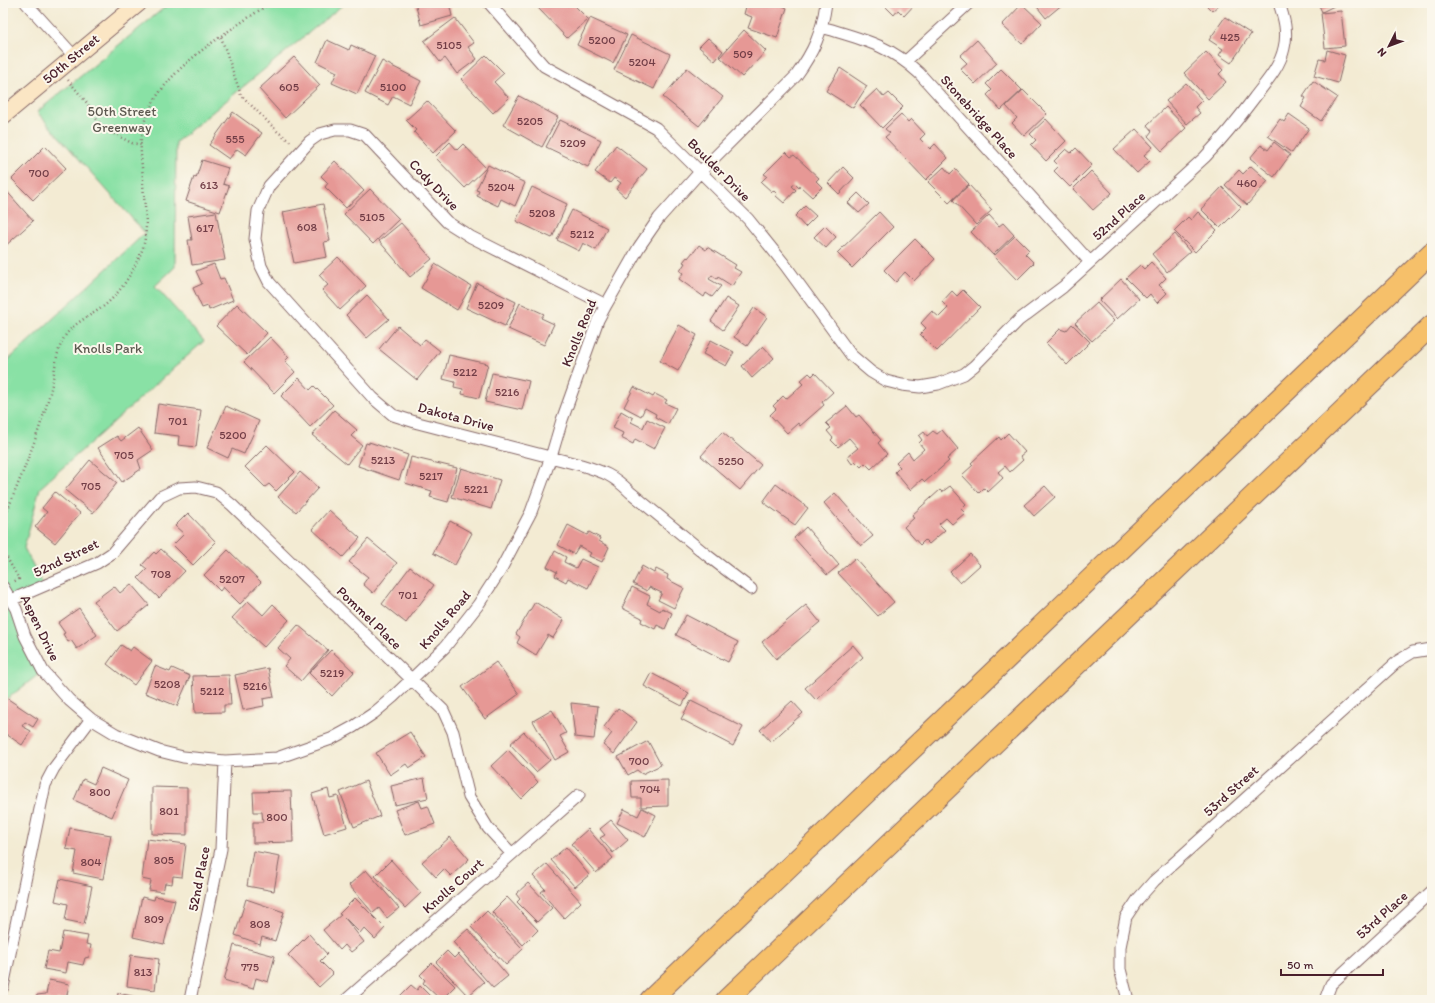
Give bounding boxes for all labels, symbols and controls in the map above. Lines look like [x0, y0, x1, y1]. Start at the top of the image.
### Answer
north arrow [1369, 26, 1409, 66]
street label: 50th Street [39, 30, 103, 88]
house number: 425 [1220, 30, 1240, 44]
house number: 5200 [588, 33, 616, 47]
house number: 5105 [436, 38, 462, 52]
text: N [1375, 45, 1389, 59]
house number: 509 [733, 47, 753, 61]
house number: 5204 [628, 55, 656, 69]
street label: Stonebridge Place [937, 71, 1021, 163]
house number: 605 [279, 80, 299, 94]
house number: 5100 [380, 80, 406, 94]
park label: 50th Street Greenway [88, 103, 156, 136]
house number: 5205 [517, 114, 543, 128]
house number: 555 [226, 132, 244, 146]
street label: Boulder Drive [684, 135, 754, 205]
house number: 5209 [560, 136, 586, 150]
street label: Cody Drive [405, 156, 463, 214]
house number: 700 [29, 166, 49, 180]
house number: 460 [1237, 176, 1257, 190]
house number: 613 [200, 178, 219, 192]
house number: 5204 [487, 180, 515, 194]
street label: 52nd Place [1089, 187, 1149, 244]
house number: 5208 [529, 206, 556, 220]
house number: 5105 [359, 210, 385, 224]
house number: 608 [297, 220, 318, 234]
house number: 617 [196, 221, 214, 235]
house number: 5212 [570, 227, 595, 241]
street label: Knolls Road [558, 296, 600, 369]
house number: 5209 [478, 298, 504, 312]
park label: Knolls Park [74, 340, 143, 357]
house number: 5212 [453, 365, 478, 379]
house number: 5216 [495, 385, 519, 399]
street label: Dakota Drive [416, 399, 496, 435]
house number: 701 [169, 414, 188, 428]
house number: 5200 [219, 428, 247, 442]
house number: 705 [114, 448, 134, 462]
house number: 5213 [371, 453, 396, 467]
house number: 5250 [718, 454, 744, 468]
house number: 5217 [419, 469, 443, 483]
house number: 705 [81, 479, 101, 493]
house number: 5221 [464, 482, 489, 496]
street label: 52nd Street [31, 535, 101, 581]
house number: 708 [151, 567, 171, 581]
house number: 5207 [219, 572, 245, 586]
street label: Pommel Place [333, 583, 405, 653]
street label: Knolls Road [416, 587, 475, 653]
house number: 701 [399, 588, 418, 602]
street label: Aspen Drive [17, 592, 63, 664]
house number: 5219 [320, 666, 344, 680]
house number: 5208 [154, 677, 181, 691]
house number: 5216 [243, 679, 267, 693]
house number: 5212 [200, 684, 225, 698]
house number: 700 [629, 754, 649, 768]
street label: 53rd Street [1200, 762, 1262, 820]
house number: 704 [640, 782, 660, 796]
house number: 800 [89, 785, 111, 799]
house number: 801 [159, 804, 179, 818]
house number: 800 [266, 810, 288, 824]
street label: 52nd Place [184, 845, 214, 913]
house number: 805 [154, 853, 174, 867]
house number: 804 [80, 855, 102, 869]
street label: Knolls Court [419, 855, 487, 917]
street label: 53rd Place [1353, 887, 1412, 943]
house number: 809 [144, 912, 164, 926]
house number: 808 [250, 917, 271, 931]
scale bar [1281, 951, 1383, 977]
text: 50 m [1287, 958, 1313, 972]
house number: 775 [241, 960, 259, 974]
house number: 813 [134, 965, 153, 979]

